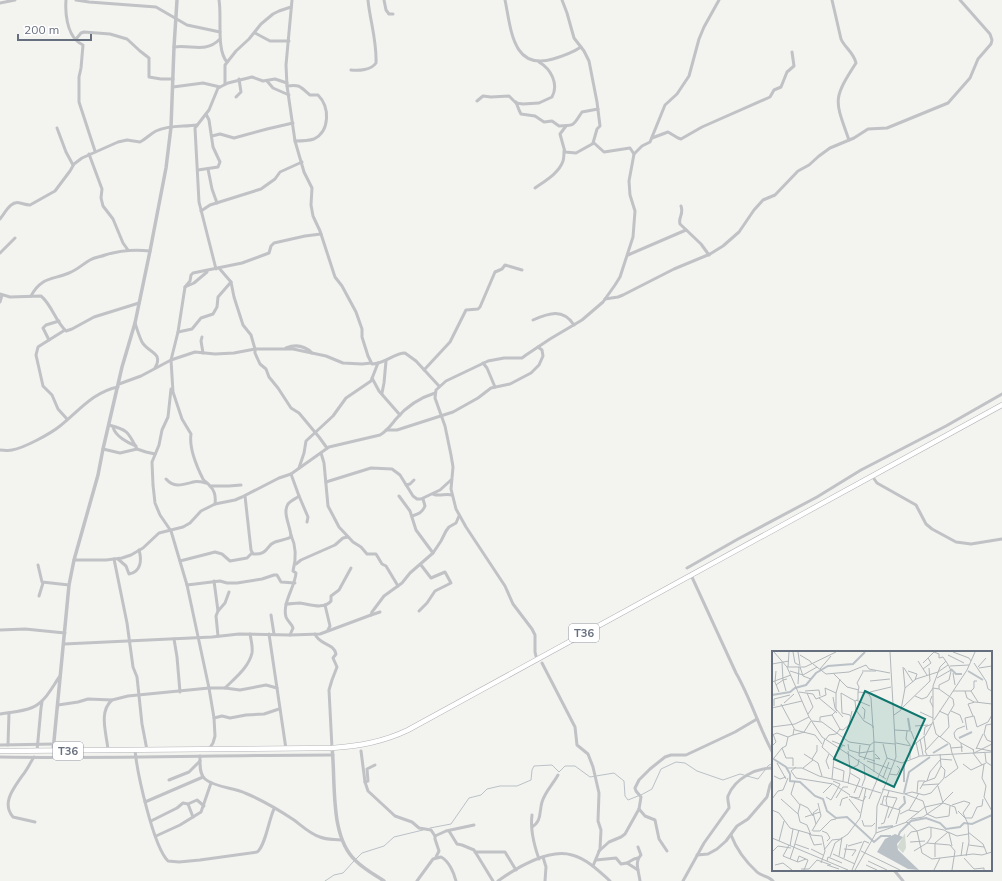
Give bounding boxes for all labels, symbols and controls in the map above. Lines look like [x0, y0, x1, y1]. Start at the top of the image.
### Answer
scale bar [18, 16, 91, 42]
text: 200 m [24, 22, 59, 37]
road number: T36 [569, 624, 599, 642]
inset map [772, 651, 992, 871]
road number: T36 [53, 742, 83, 760]

